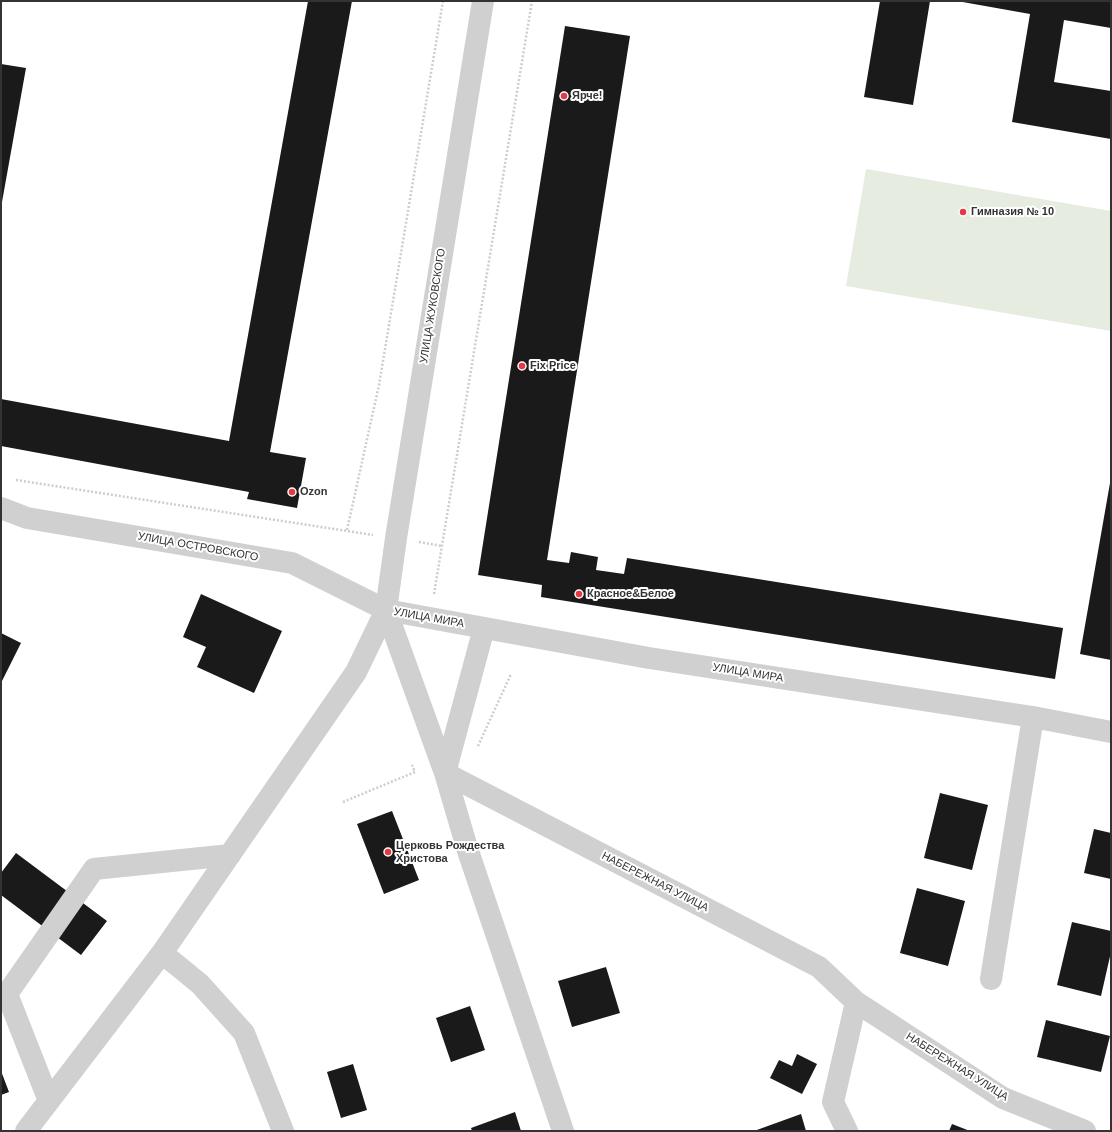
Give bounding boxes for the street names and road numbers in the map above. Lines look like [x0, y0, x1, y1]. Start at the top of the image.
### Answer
street label: УЛИЦА ЖУКОВСКОГО [417, 248, 449, 364]
street label: УЛИЦА ОСТРОВСКОГО [137, 530, 259, 564]
street label: УЛИЦА МИРА [393, 605, 465, 631]
street label: УЛИЦА МИРА [712, 661, 784, 685]
street label: НАБЕРЕЖНАЯ УЛИЦА [599, 849, 711, 915]
street label: НАБЕРЕЖНАЯ УЛИЦА [903, 1030, 1011, 1104]

